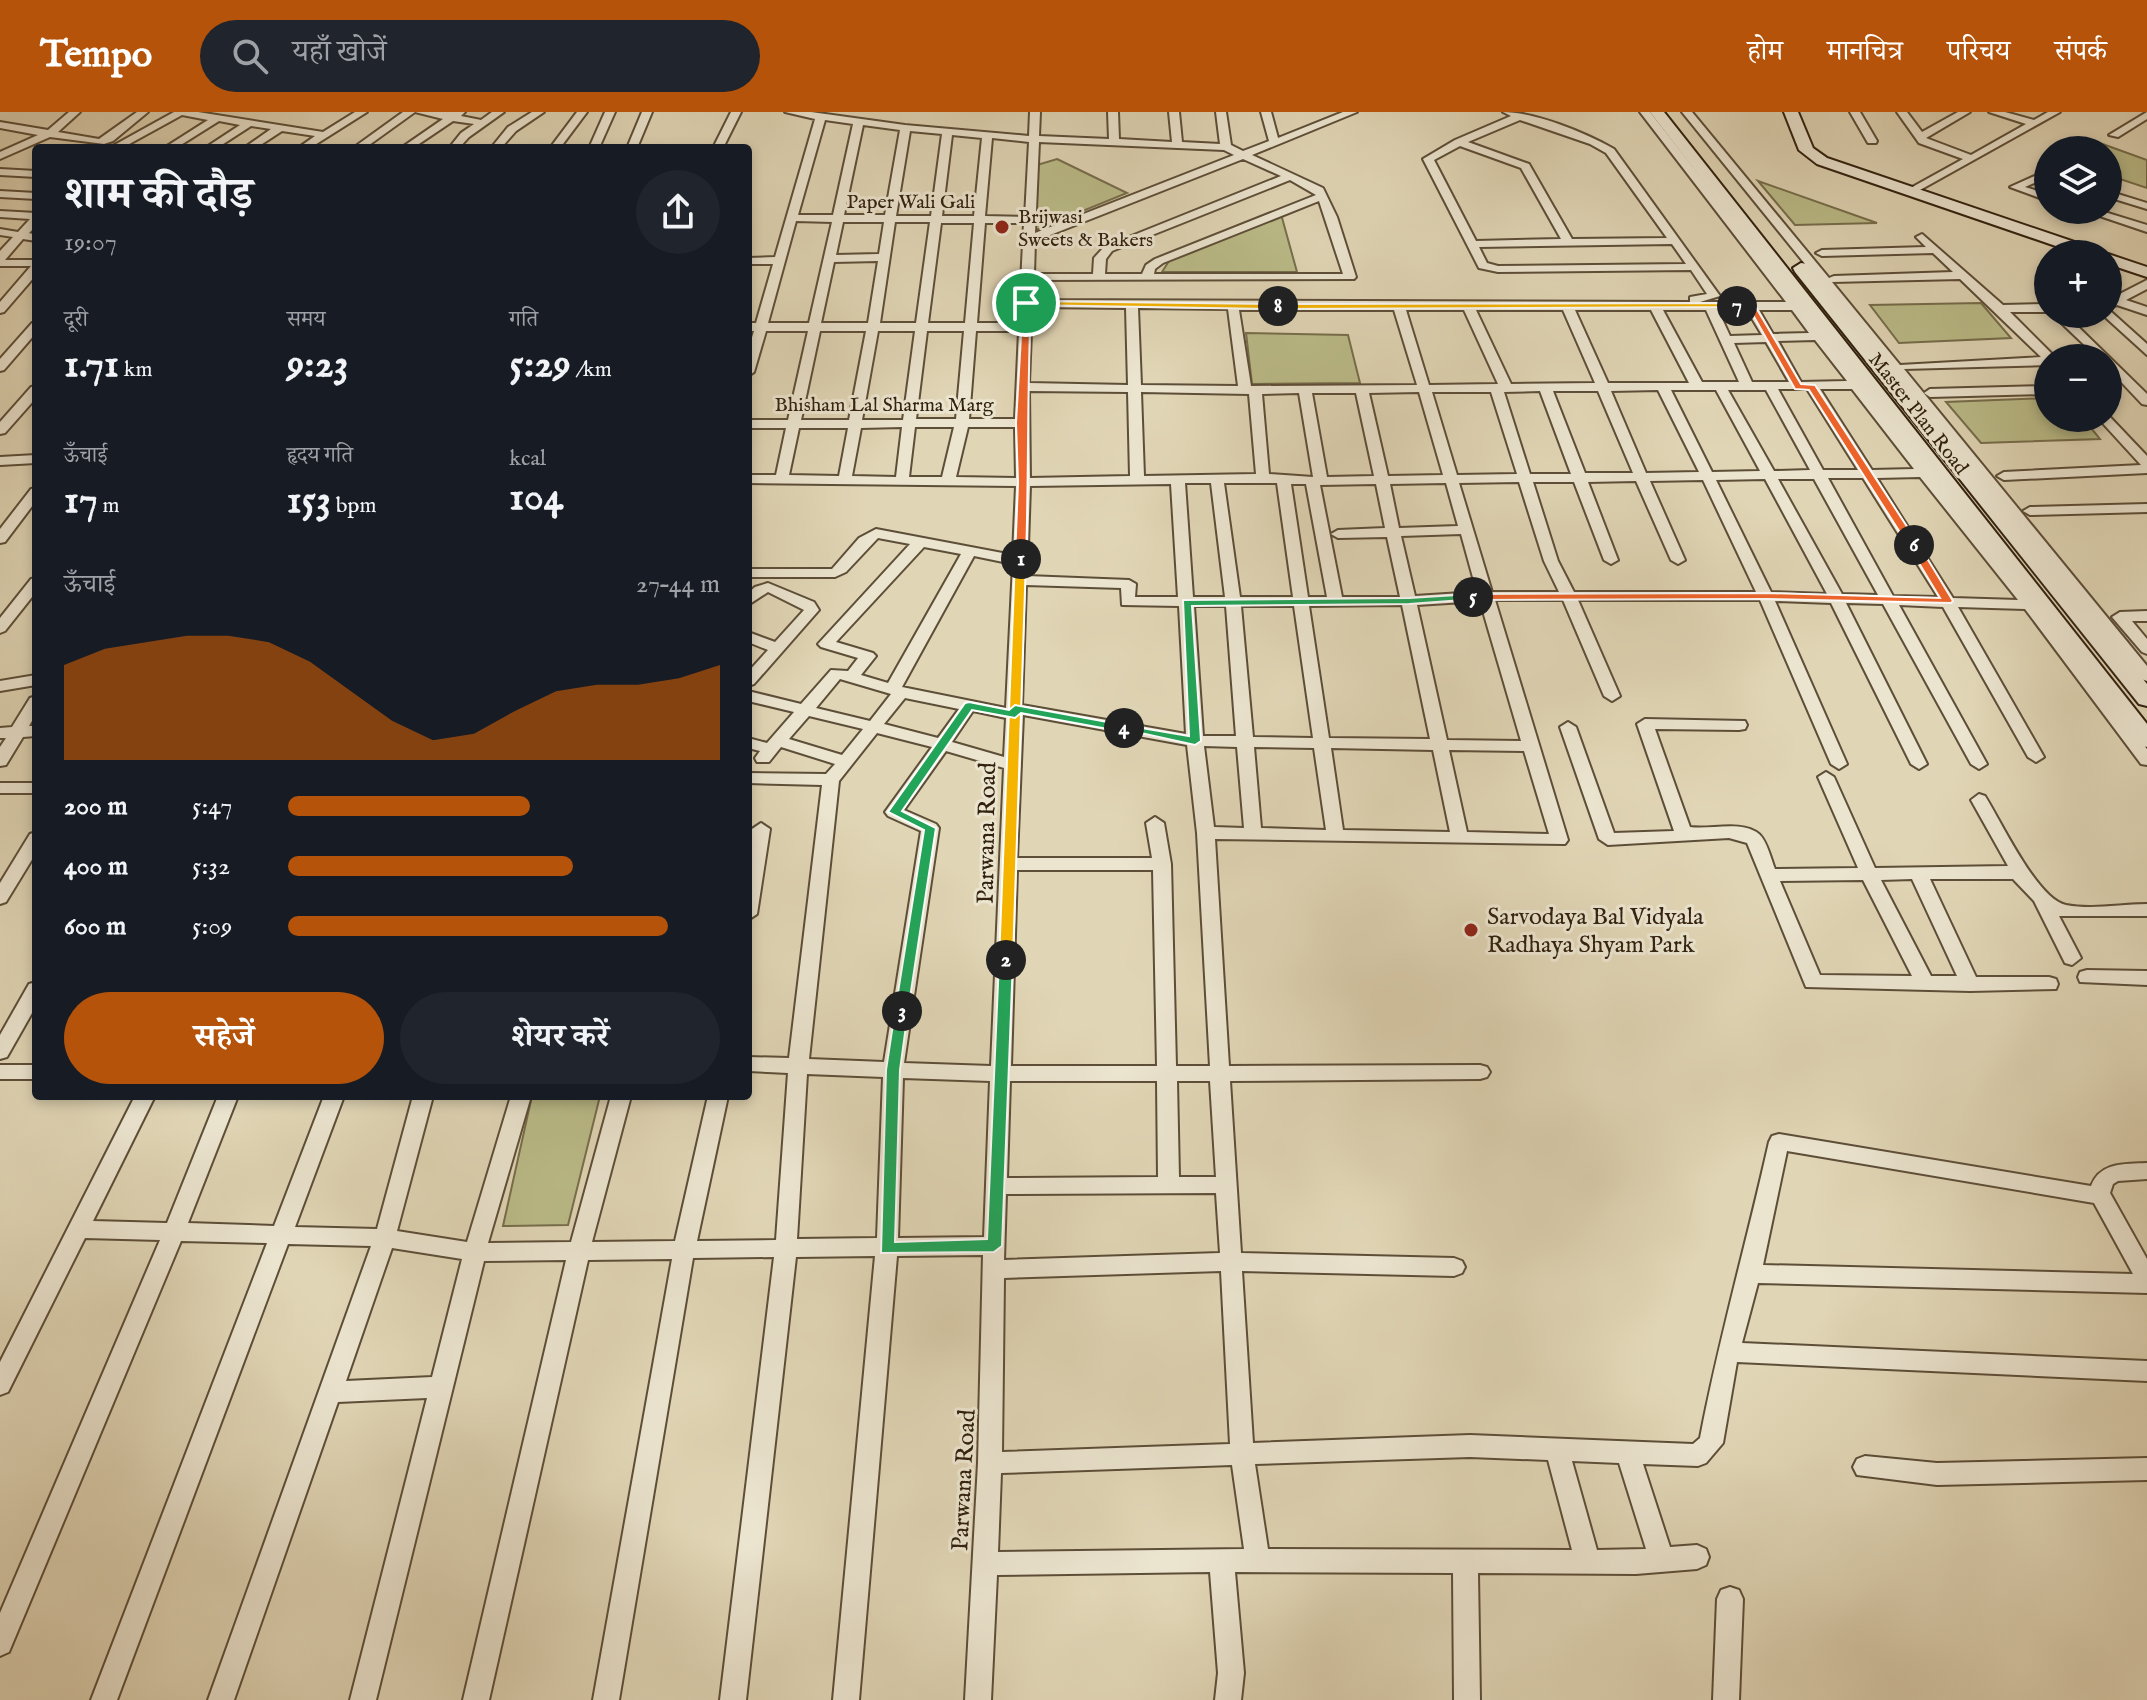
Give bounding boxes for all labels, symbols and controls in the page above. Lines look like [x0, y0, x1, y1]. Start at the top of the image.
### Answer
search box [200, 20, 760, 92]
text: Tempo [40, 32, 152, 80]
icon: search [228, 34, 272, 78]
text: यहाँ खोजें [292, 34, 387, 72]
text: होम [1747, 35, 1783, 70]
text: मानचित्र [1827, 35, 1903, 70]
text: परिचय [1947, 35, 2010, 70]
text: संपर्क [2054, 35, 2107, 70]
map controls [2034, 136, 2122, 432]
button: layers [2034, 136, 2122, 224]
text: शाम की दौड़ [64, 168, 253, 224]
button: share [636, 170, 720, 254]
street label: Paper Wali Gali [847, 190, 975, 215]
place label: Brijwasi Sweets & Bakers [1018, 205, 1153, 253]
marker: Brijwasi Sweets & Bakers [993, 218, 1011, 236]
text: 19:07 [64, 226, 117, 259]
button: + [2034, 240, 2122, 328]
pin [992, 269, 1060, 337]
icon: arrive [1004, 281, 1048, 325]
pin: 8 [1258, 286, 1298, 326]
pin: 7 [1717, 286, 1757, 326]
text: 8 [1274, 292, 1282, 320]
text: 7 [1732, 292, 1742, 320]
text: दूरी [64, 306, 88, 334]
text: समय [287, 306, 325, 334]
text: गति [509, 306, 538, 334]
text: 1.71 [64, 340, 119, 391]
text: 9:23 [287, 340, 348, 391]
text: 5:29 [509, 340, 571, 391]
button: − [2034, 344, 2122, 432]
street label: Master Plan Road [1862, 348, 1973, 480]
text: km [119, 356, 153, 384]
text: /km [571, 356, 612, 384]
street label: Bhisham Lal Sharma Marg [774, 393, 995, 418]
text: ऊँचाई [64, 442, 107, 470]
text: हृदय गति [287, 442, 353, 470]
text: kcal [509, 445, 546, 473]
text: 104 [509, 473, 563, 524]
text: 17 [64, 476, 98, 527]
text: 153 [287, 476, 331, 527]
text: m [98, 492, 119, 520]
text: bpm [331, 492, 376, 520]
pin: 6 [1894, 525, 1934, 565]
text: 6 [1909, 531, 1919, 559]
pin: 1 [1001, 539, 1041, 579]
text: 1 [1017, 545, 1025, 573]
text: ऊँचाई [64, 568, 115, 601]
text: 27–44 m [636, 568, 720, 601]
pin: 5 [1453, 577, 1493, 617]
text: 5 [1469, 583, 1477, 611]
pin: 4 [1104, 708, 1144, 748]
text: 4 [1119, 714, 1129, 742]
street label: Parwana Road [971, 762, 1004, 904]
text: 200 m [64, 790, 128, 823]
text: 5:47 [192, 790, 232, 823]
text: 400 m [64, 850, 128, 883]
text: 5:32 [192, 850, 230, 883]
place label: Sarvodaya Bal Vidyala Radhaya Shyam Park [1487, 902, 1704, 961]
text: 600 m [64, 910, 126, 943]
text: 5:09 [192, 910, 232, 943]
marker: Sarvodaya Bal Vidyala Radhaya Shyam Park [1462, 921, 1480, 939]
pin: 2 [986, 940, 1026, 980]
text: 2 [1001, 946, 1011, 974]
pin: 3 [882, 991, 922, 1031]
button: सहेजें [64, 992, 384, 1084]
button: शेयर करें [400, 992, 720, 1084]
text: 3 [898, 997, 906, 1025]
street label: Parwana Road [945, 1408, 984, 1552]

